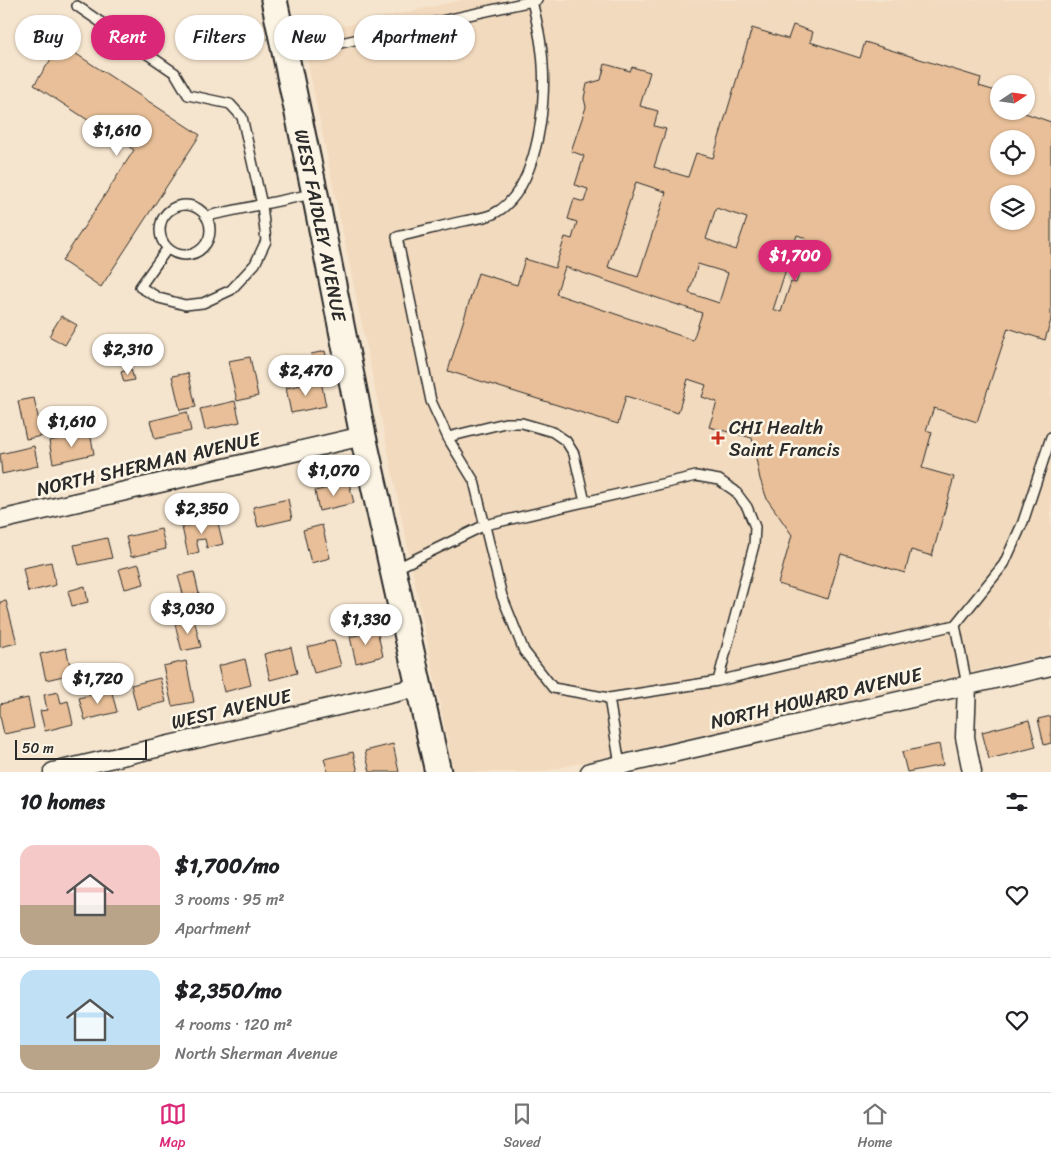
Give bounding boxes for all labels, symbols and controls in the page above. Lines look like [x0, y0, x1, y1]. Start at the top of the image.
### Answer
chip: Buy [15, 15, 81, 60]
chip: Rent [91, 15, 165, 60]
chip: Filters [175, 15, 264, 60]
chip: New [274, 15, 344, 60]
chip: Apartment [354, 15, 475, 60]
north arrow [990, 75, 1035, 120]
map controls [990, 75, 1035, 230]
pin: $1,610 [76, 114, 158, 157]
text: $1,610 [93, 116, 141, 145]
street label: WEST FAIDLEY AVENUE [285, 126, 357, 326]
button: locate [990, 130, 1035, 175]
button: layers [990, 185, 1035, 230]
pin: $1,700 [754, 240, 836, 282]
text: $1,700 [769, 241, 821, 270]
pin: $2,310 [87, 334, 169, 376]
text: $2,310 [103, 335, 153, 364]
pin: $2,470 [265, 354, 347, 397]
text: $2,470 [279, 356, 333, 385]
pin: $1,610 [31, 406, 113, 448]
text: $1,610 [48, 407, 96, 436]
place label: CHI Health Saint Francis [729, 411, 840, 466]
street label: NORTH SHERMAN AVENUE [33, 422, 264, 506]
marker: CHI Health Saint Francis [711, 431, 725, 445]
pin: $1,070 [293, 454, 375, 497]
text: $1,070 [308, 456, 360, 485]
pin: $2,350 [161, 492, 243, 535]
text: $2,350 [176, 494, 228, 523]
pin: $3,030 [147, 592, 229, 635]
text: $3,030 [162, 594, 214, 623]
pin: $1,330 [325, 604, 407, 646]
text: $1,330 [341, 605, 391, 634]
street label: NORTH HOWARD AVENUE [707, 657, 926, 738]
pin: $1,720 [57, 662, 139, 705]
text: $1,720 [73, 664, 123, 693]
street label: WEST AVENUE [168, 679, 296, 739]
text: 50 m [22, 736, 54, 761]
scale bar [15, 737, 148, 760]
text: 10 homes [20, 783, 105, 821]
icon: filters [1003, 788, 1031, 816]
text: $1,700/mo [175, 847, 280, 885]
icon: home [60, 865, 120, 925]
icon: heart [1003, 881, 1031, 909]
text: 3 rooms · 95 m² [175, 885, 285, 914]
text: Apartment [175, 914, 251, 943]
text: $2,350/mo [175, 972, 282, 1010]
icon: home [60, 990, 120, 1050]
icon: heart [1003, 1006, 1031, 1034]
text: 4 rooms · 120 m² [175, 1010, 292, 1039]
text: North Sherman Avenue [175, 1039, 338, 1068]
tab: Map [159, 1100, 187, 1155]
tab: Saved [504, 1100, 540, 1155]
tab: Home [857, 1100, 892, 1155]

